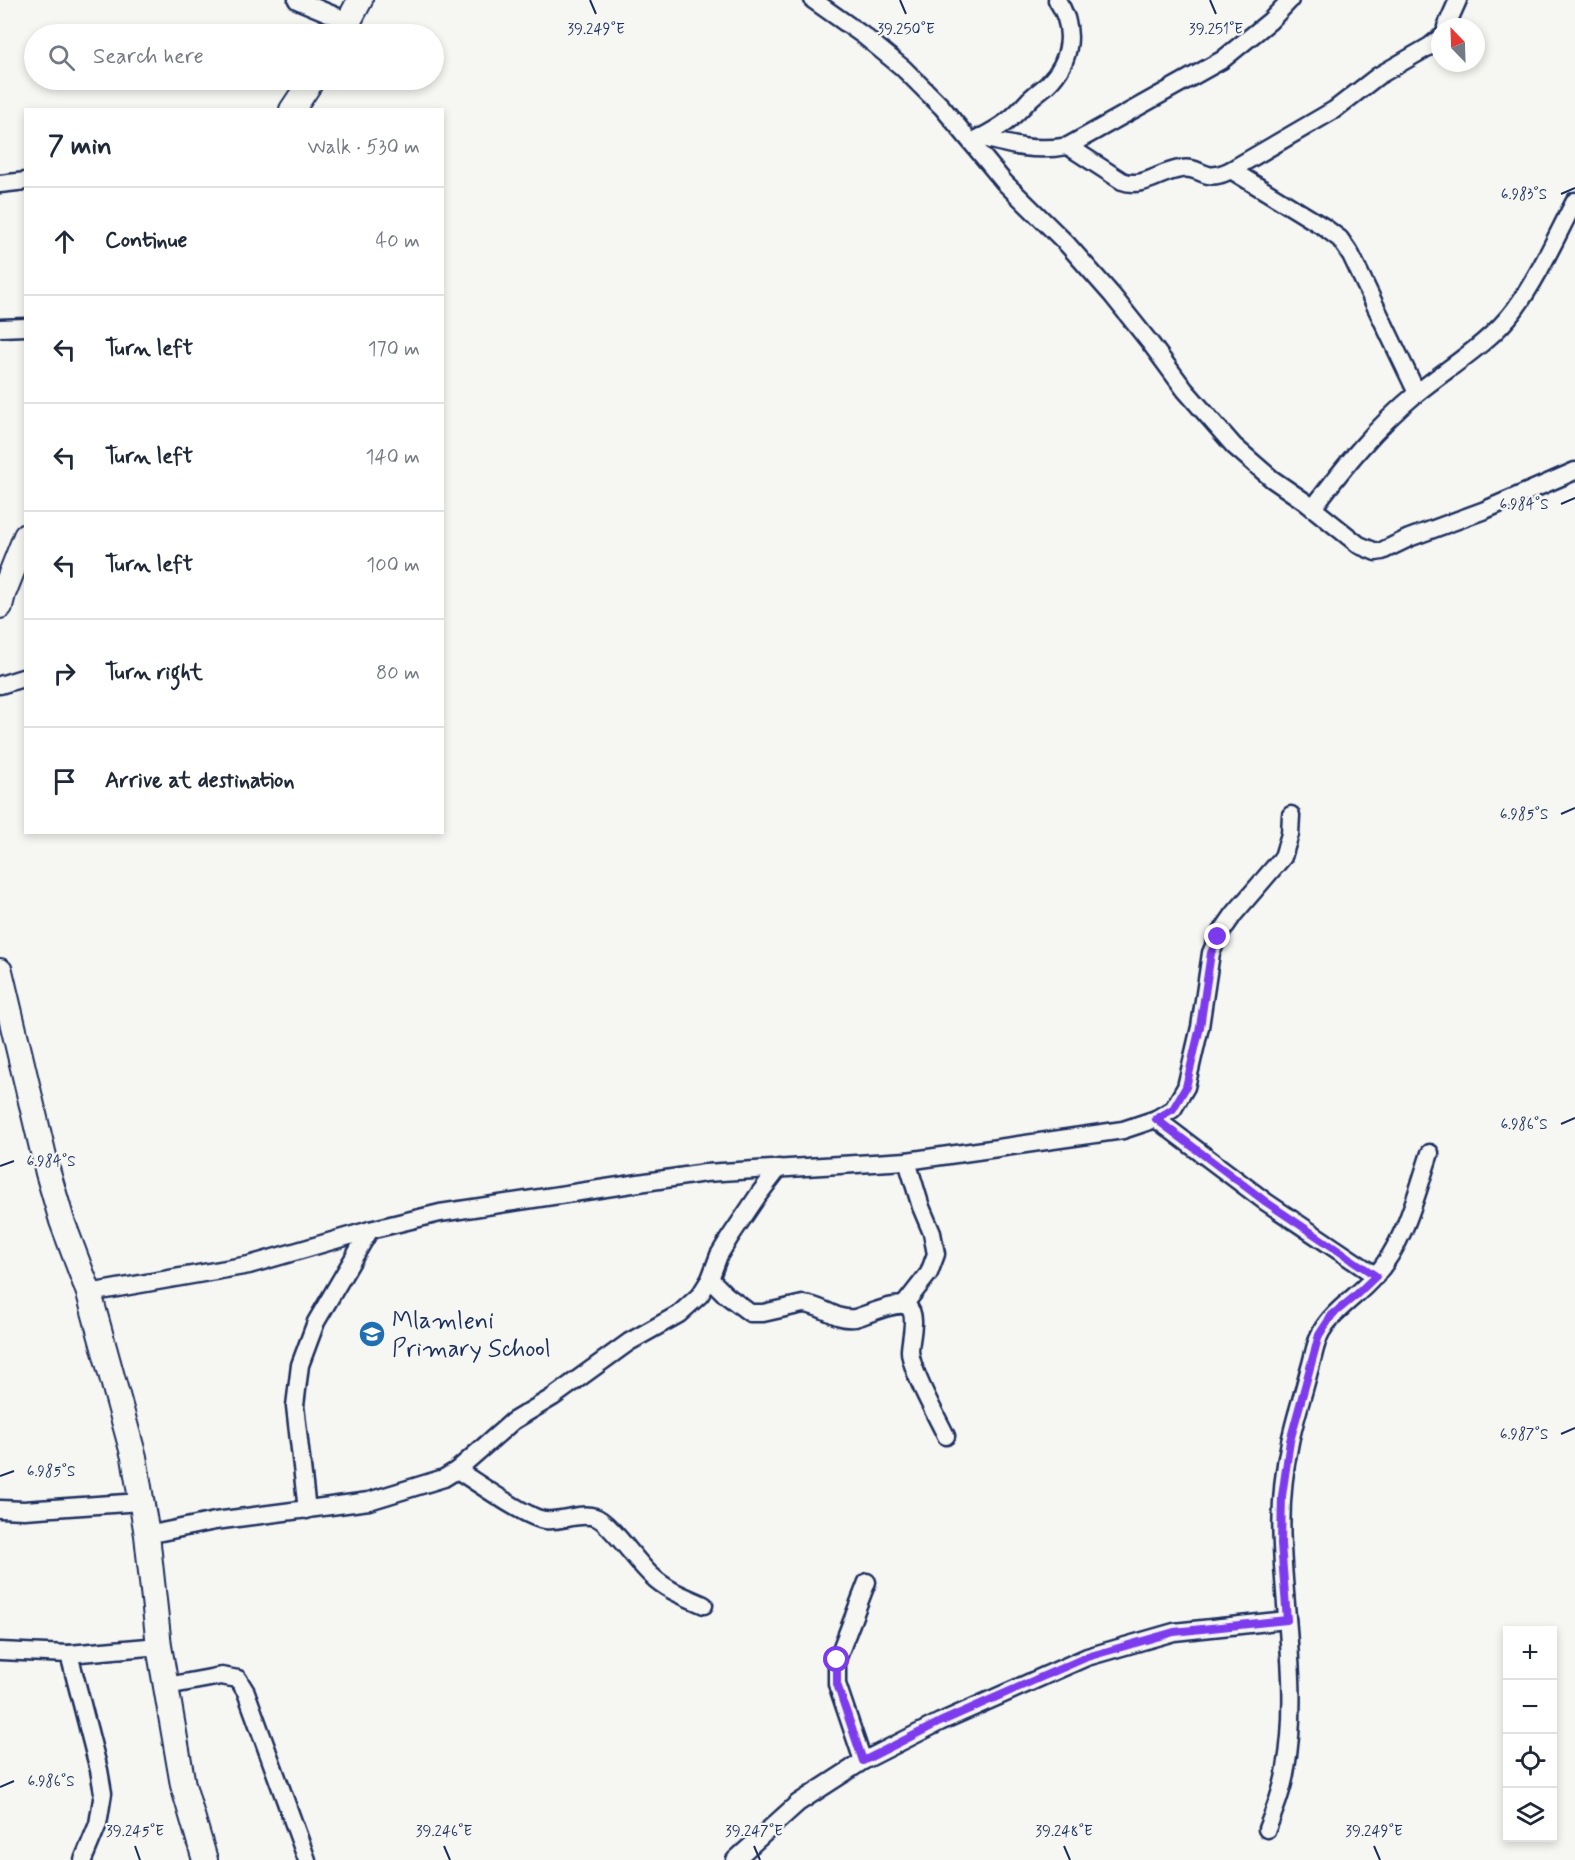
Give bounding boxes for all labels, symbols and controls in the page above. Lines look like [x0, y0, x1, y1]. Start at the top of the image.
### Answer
north arrow [1431, 18, 1485, 72]
text: 39.249°E [567, 20, 625, 40]
text: 39.250°E [877, 20, 935, 40]
text: 39.251°E [1189, 20, 1243, 40]
search box [24, 24, 444, 90]
icon: search [45, 41, 78, 74]
text: Search here [93, 43, 204, 71]
text: 7 min [48, 130, 112, 164]
text: Walk · 530 m [308, 134, 420, 161]
text: 6.983°S [1501, 185, 1547, 205]
icon: ahead [48, 225, 81, 258]
text: Continue [105, 227, 187, 255]
text: 40 m [376, 228, 420, 255]
icon: left [48, 333, 81, 366]
text: Turn left [105, 335, 193, 363]
text: 170 m [368, 336, 420, 363]
icon: left [48, 441, 81, 474]
text: Turn left [105, 443, 193, 471]
text: 140 m [366, 444, 420, 471]
text: 6.984°S [1499, 495, 1549, 515]
icon: left [48, 549, 81, 582]
text: Turn left [105, 551, 193, 579]
text: 100 m [366, 552, 420, 579]
icon: right [48, 657, 81, 690]
text: Turn right [105, 659, 203, 687]
text: 80 m [376, 660, 420, 687]
icon: arrive [48, 765, 81, 798]
text: Arrive at destination [105, 767, 295, 795]
text: 6.985°S [1500, 805, 1548, 825]
route end [1204, 923, 1230, 949]
text: 6.986°S [1500, 1115, 1548, 1135]
text: 6.984°S [26, 1152, 76, 1172]
place label: Mlamleni Primary School [392, 1306, 551, 1365]
school or university icon: Mlamleni Primary School [357, 1319, 387, 1349]
text: 6.987°S [1500, 1425, 1548, 1445]
text: 6.985°S [27, 1462, 75, 1482]
map controls [1503, 1626, 1557, 1842]
button: + [1503, 1626, 1557, 1680]
route start [823, 1646, 849, 1672]
button: − [1503, 1680, 1557, 1734]
button: locate [1503, 1734, 1557, 1788]
text: 6.986°S [27, 1772, 75, 1792]
button: layers [1503, 1788, 1557, 1842]
text: 39.245°E [106, 1822, 164, 1842]
text: 39.246°E [416, 1822, 473, 1842]
text: 39.247°E [725, 1822, 783, 1842]
text: 39.248°E [1035, 1822, 1093, 1842]
text: 39.249°E [1345, 1822, 1403, 1842]

